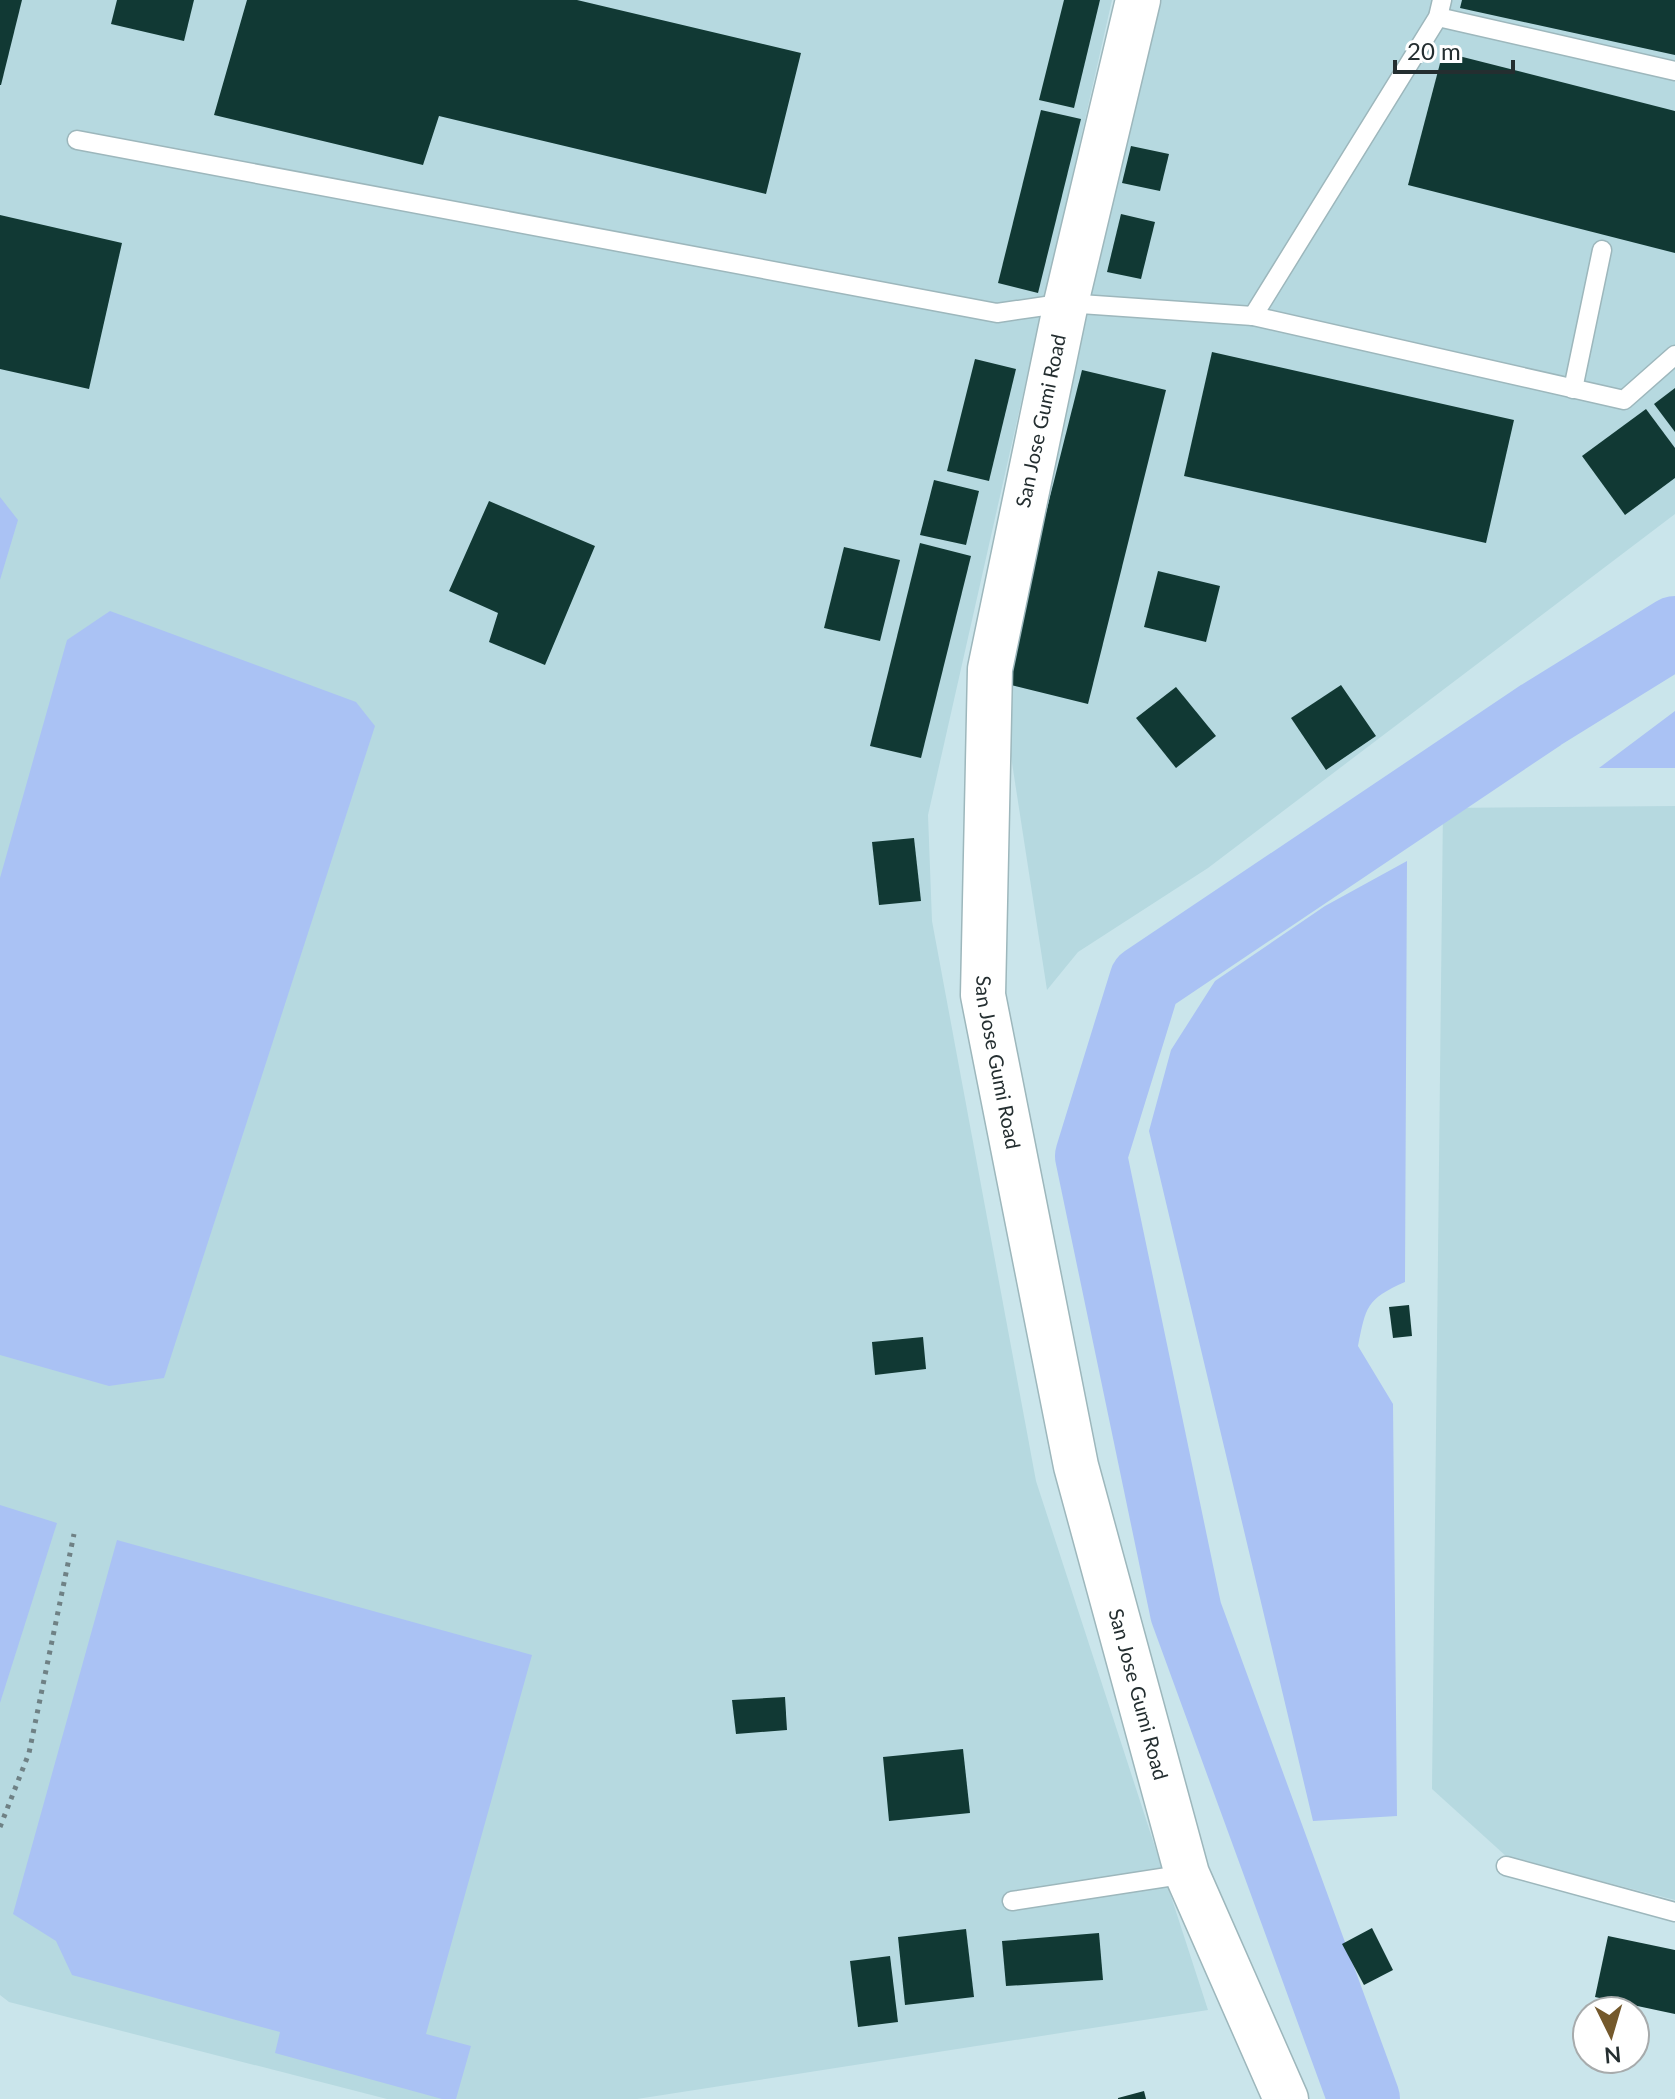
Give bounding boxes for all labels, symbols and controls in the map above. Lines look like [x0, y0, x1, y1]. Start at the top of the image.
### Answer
scale bar [1395, 24, 1513, 74]
text: 20 m [1407, 36, 1461, 65]
street label: San Jose Gumi Road [1010, 332, 1070, 510]
street label: San Jose Gumi Road [972, 975, 1026, 1151]
street label: San Jose Gumi Road [1104, 1606, 1174, 1782]
north arrow [1571, 1995, 1651, 2075]
text: N [1603, 2041, 1622, 2070]

